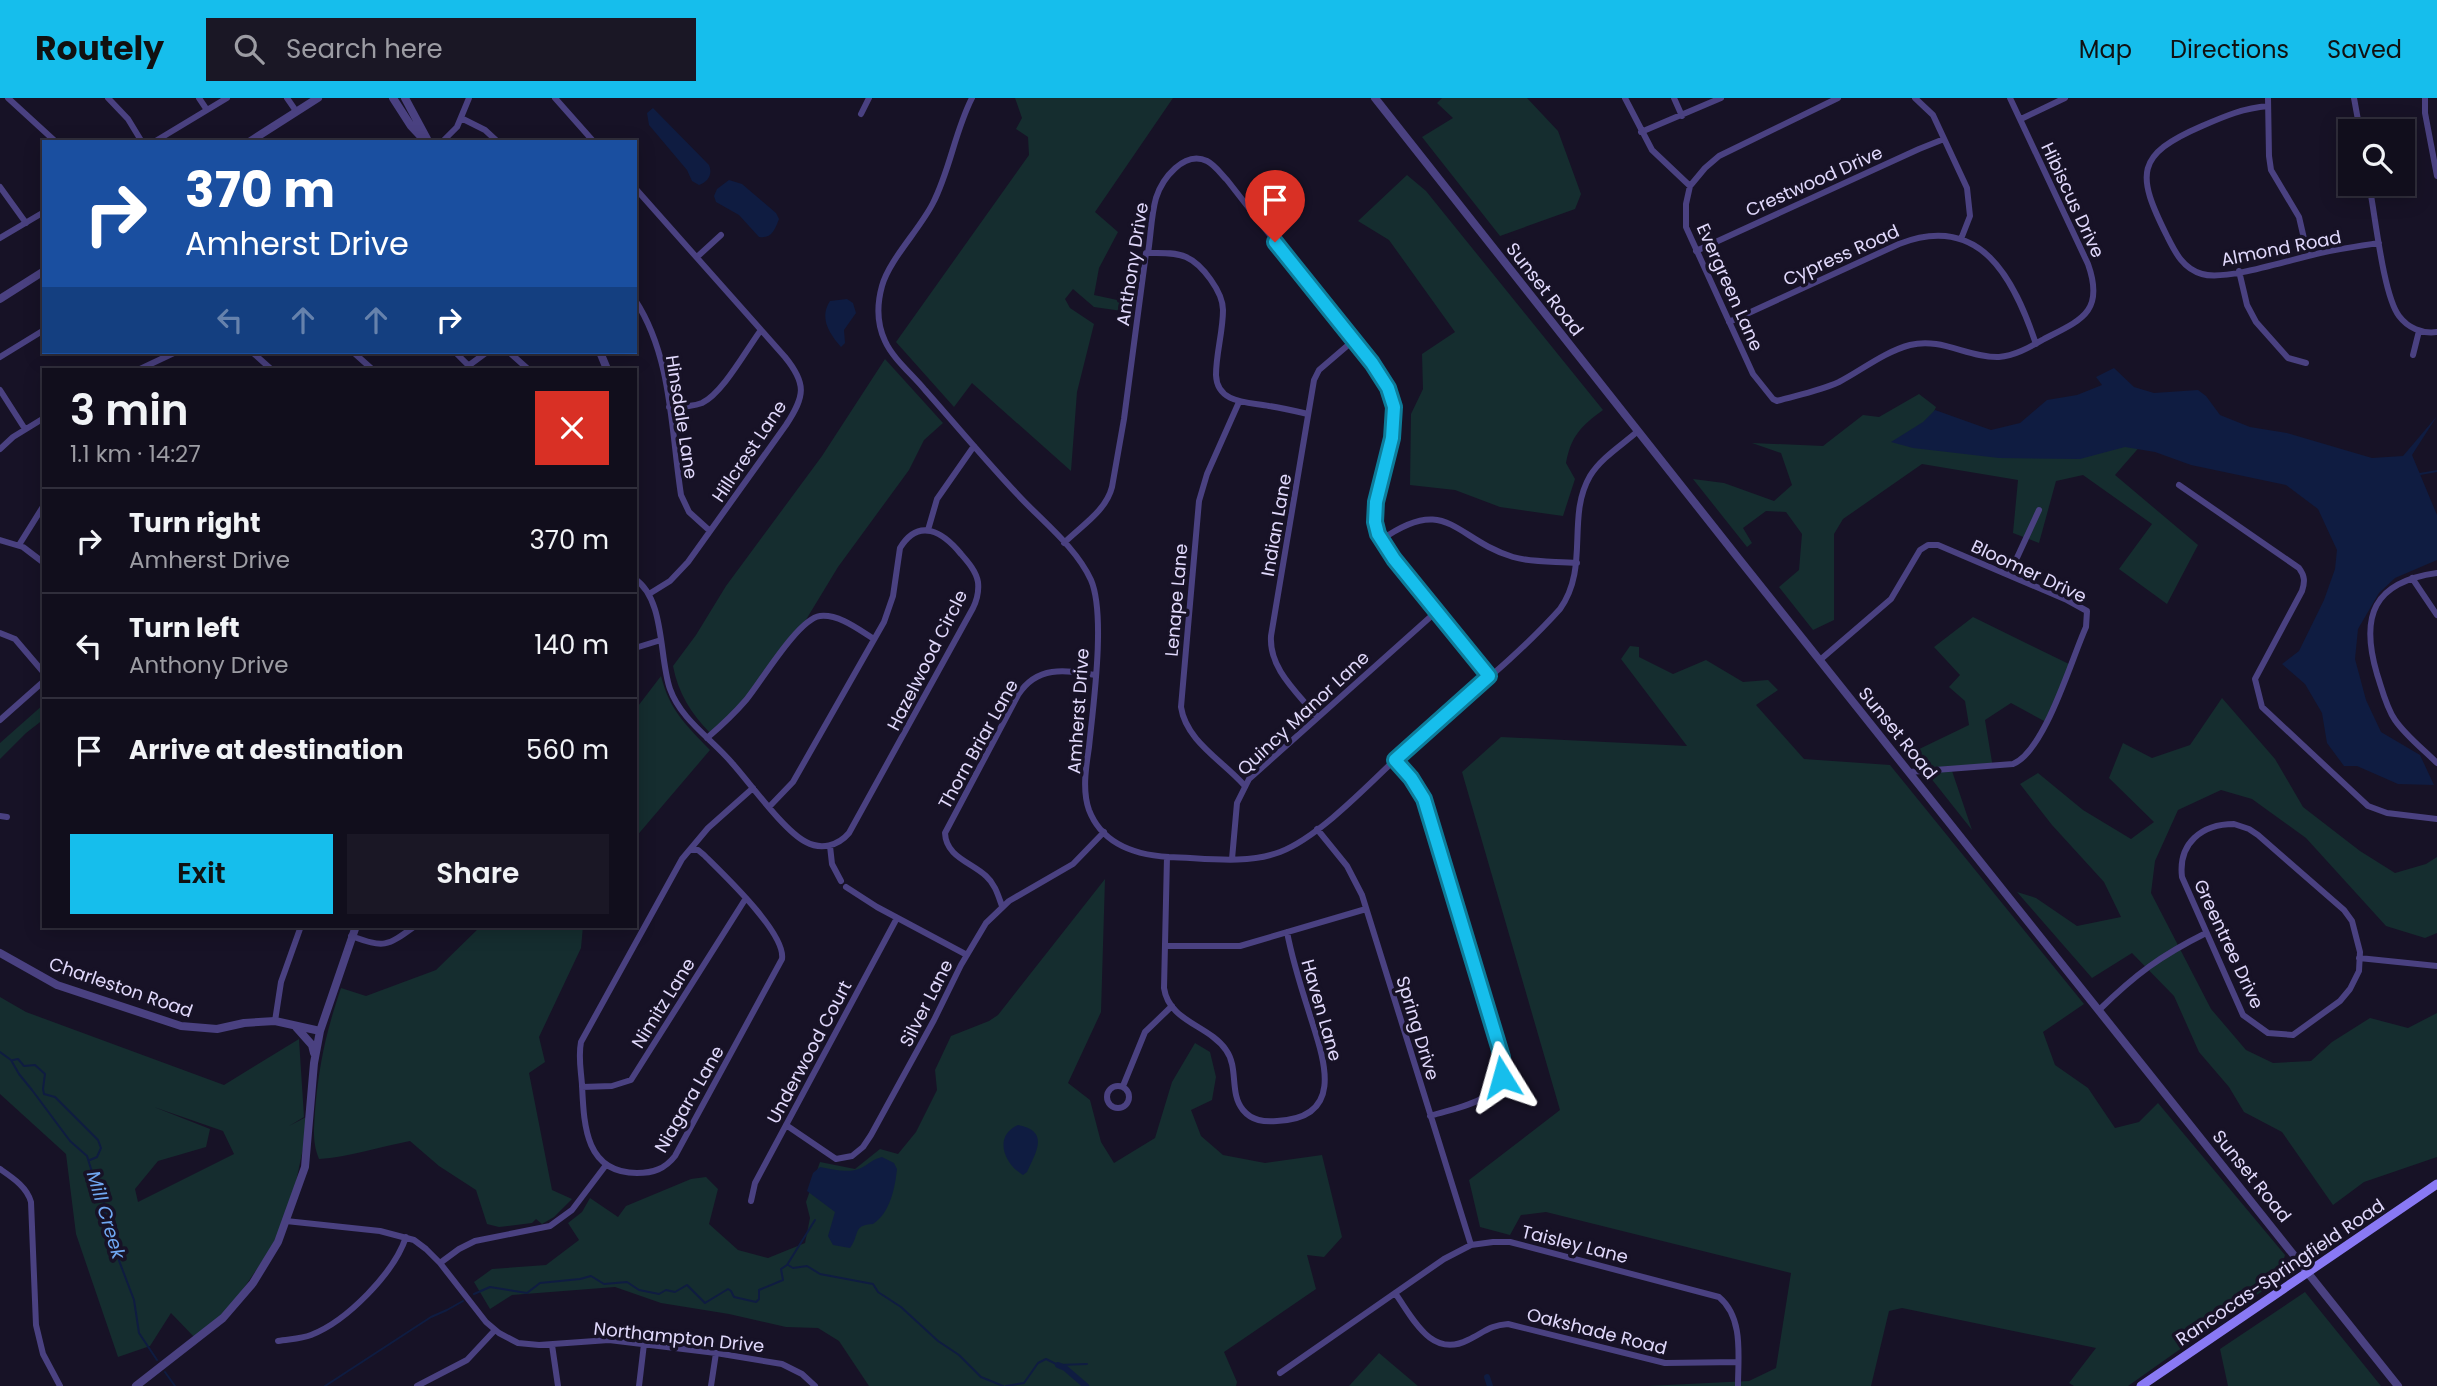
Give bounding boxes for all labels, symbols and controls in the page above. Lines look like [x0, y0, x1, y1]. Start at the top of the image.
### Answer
search box [206, 18, 696, 81]
text: Routely [35, 25, 164, 72]
icon: search [230, 30, 268, 68]
text: Search here [286, 31, 443, 67]
text: Map [2079, 33, 2132, 66]
text: Directions [2170, 33, 2289, 66]
text: Saved [2327, 33, 2402, 66]
map controls [2338, 119, 2415, 196]
button: search [2338, 119, 2415, 196]
street label: Hibiscus Drive [2035, 138, 2111, 262]
street label: Crestwood Drive [1741, 140, 1887, 222]
text: 370 m [185, 156, 335, 224]
icon: right [70, 168, 161, 259]
pin [1245, 170, 1305, 242]
icon: arrive [1256, 181, 1294, 219]
street label: Anthony Drive [1110, 200, 1154, 328]
street label: Cypress Road [1779, 218, 1903, 292]
street label: Evergreen Lane [1691, 219, 1769, 355]
text: Amherst Drive [185, 221, 409, 266]
street label: Almond Road [2219, 224, 2343, 272]
street label: Sunset Road [1501, 237, 1589, 341]
icon: left [211, 301, 249, 339]
icon: ahead [284, 301, 322, 339]
icon: ahead [357, 301, 395, 339]
icon: right [430, 301, 468, 339]
street label: Hinsdale Lane [660, 353, 704, 481]
text: 3 min [70, 381, 189, 440]
button: close [535, 391, 609, 465]
street label: Hillcrest Lane [706, 395, 792, 507]
text: 1.1 km · 14:27 [70, 438, 201, 470]
street label: Indian Lane [1255, 472, 1297, 578]
text: Turn right [129, 505, 261, 541]
icon: right [70, 522, 108, 560]
text: 370 m [529, 522, 609, 558]
street label: Bloomer Drive [1967, 533, 2091, 609]
street label: Lenape Lane [1159, 542, 1193, 658]
text: Amherst Drive [129, 544, 290, 576]
street label: Hazelwood Circle [881, 585, 973, 735]
text: Turn left [129, 610, 240, 646]
icon: left [70, 627, 108, 665]
text: 140 m [534, 627, 609, 663]
street label: Quincy Manor Lane [1231, 645, 1375, 781]
street label: Amherst Drive [1061, 647, 1095, 775]
text: Anthony Drive [129, 649, 289, 681]
street label: Thorn Briar Lane [932, 675, 1024, 813]
street label: Sunset Road [1853, 681, 1943, 785]
icon: arrive [70, 732, 108, 770]
text: Arrive at destination [129, 732, 404, 768]
text: 560 m [526, 732, 609, 768]
button: Exit [70, 834, 333, 914]
button: Share [347, 834, 609, 914]
street label: Greentree Drive [2188, 875, 2270, 1013]
street label: Charleston Road [46, 951, 196, 1023]
street label: Nimitz Lane [625, 953, 701, 1053]
street label: Silver Lane [893, 955, 959, 1051]
street label: Haven Lane [1296, 956, 1348, 1064]
street label: Spring Drive [1390, 973, 1446, 1083]
street label: Underwood Court [761, 976, 857, 1128]
position arrow [1465, 1040, 1539, 1114]
street label: Niagara Lane [648, 1041, 730, 1157]
street label: Sunset Road [2207, 1124, 2297, 1228]
water label: Mill Creek [80, 1167, 133, 1264]
street label: Rancocas-Springfield Road [2171, 1193, 2389, 1351]
street label: Taisley Lane [1519, 1219, 1631, 1269]
street label: Oakshade Road [1524, 1302, 1670, 1360]
street label: Northampton Drive [592, 1316, 766, 1358]

